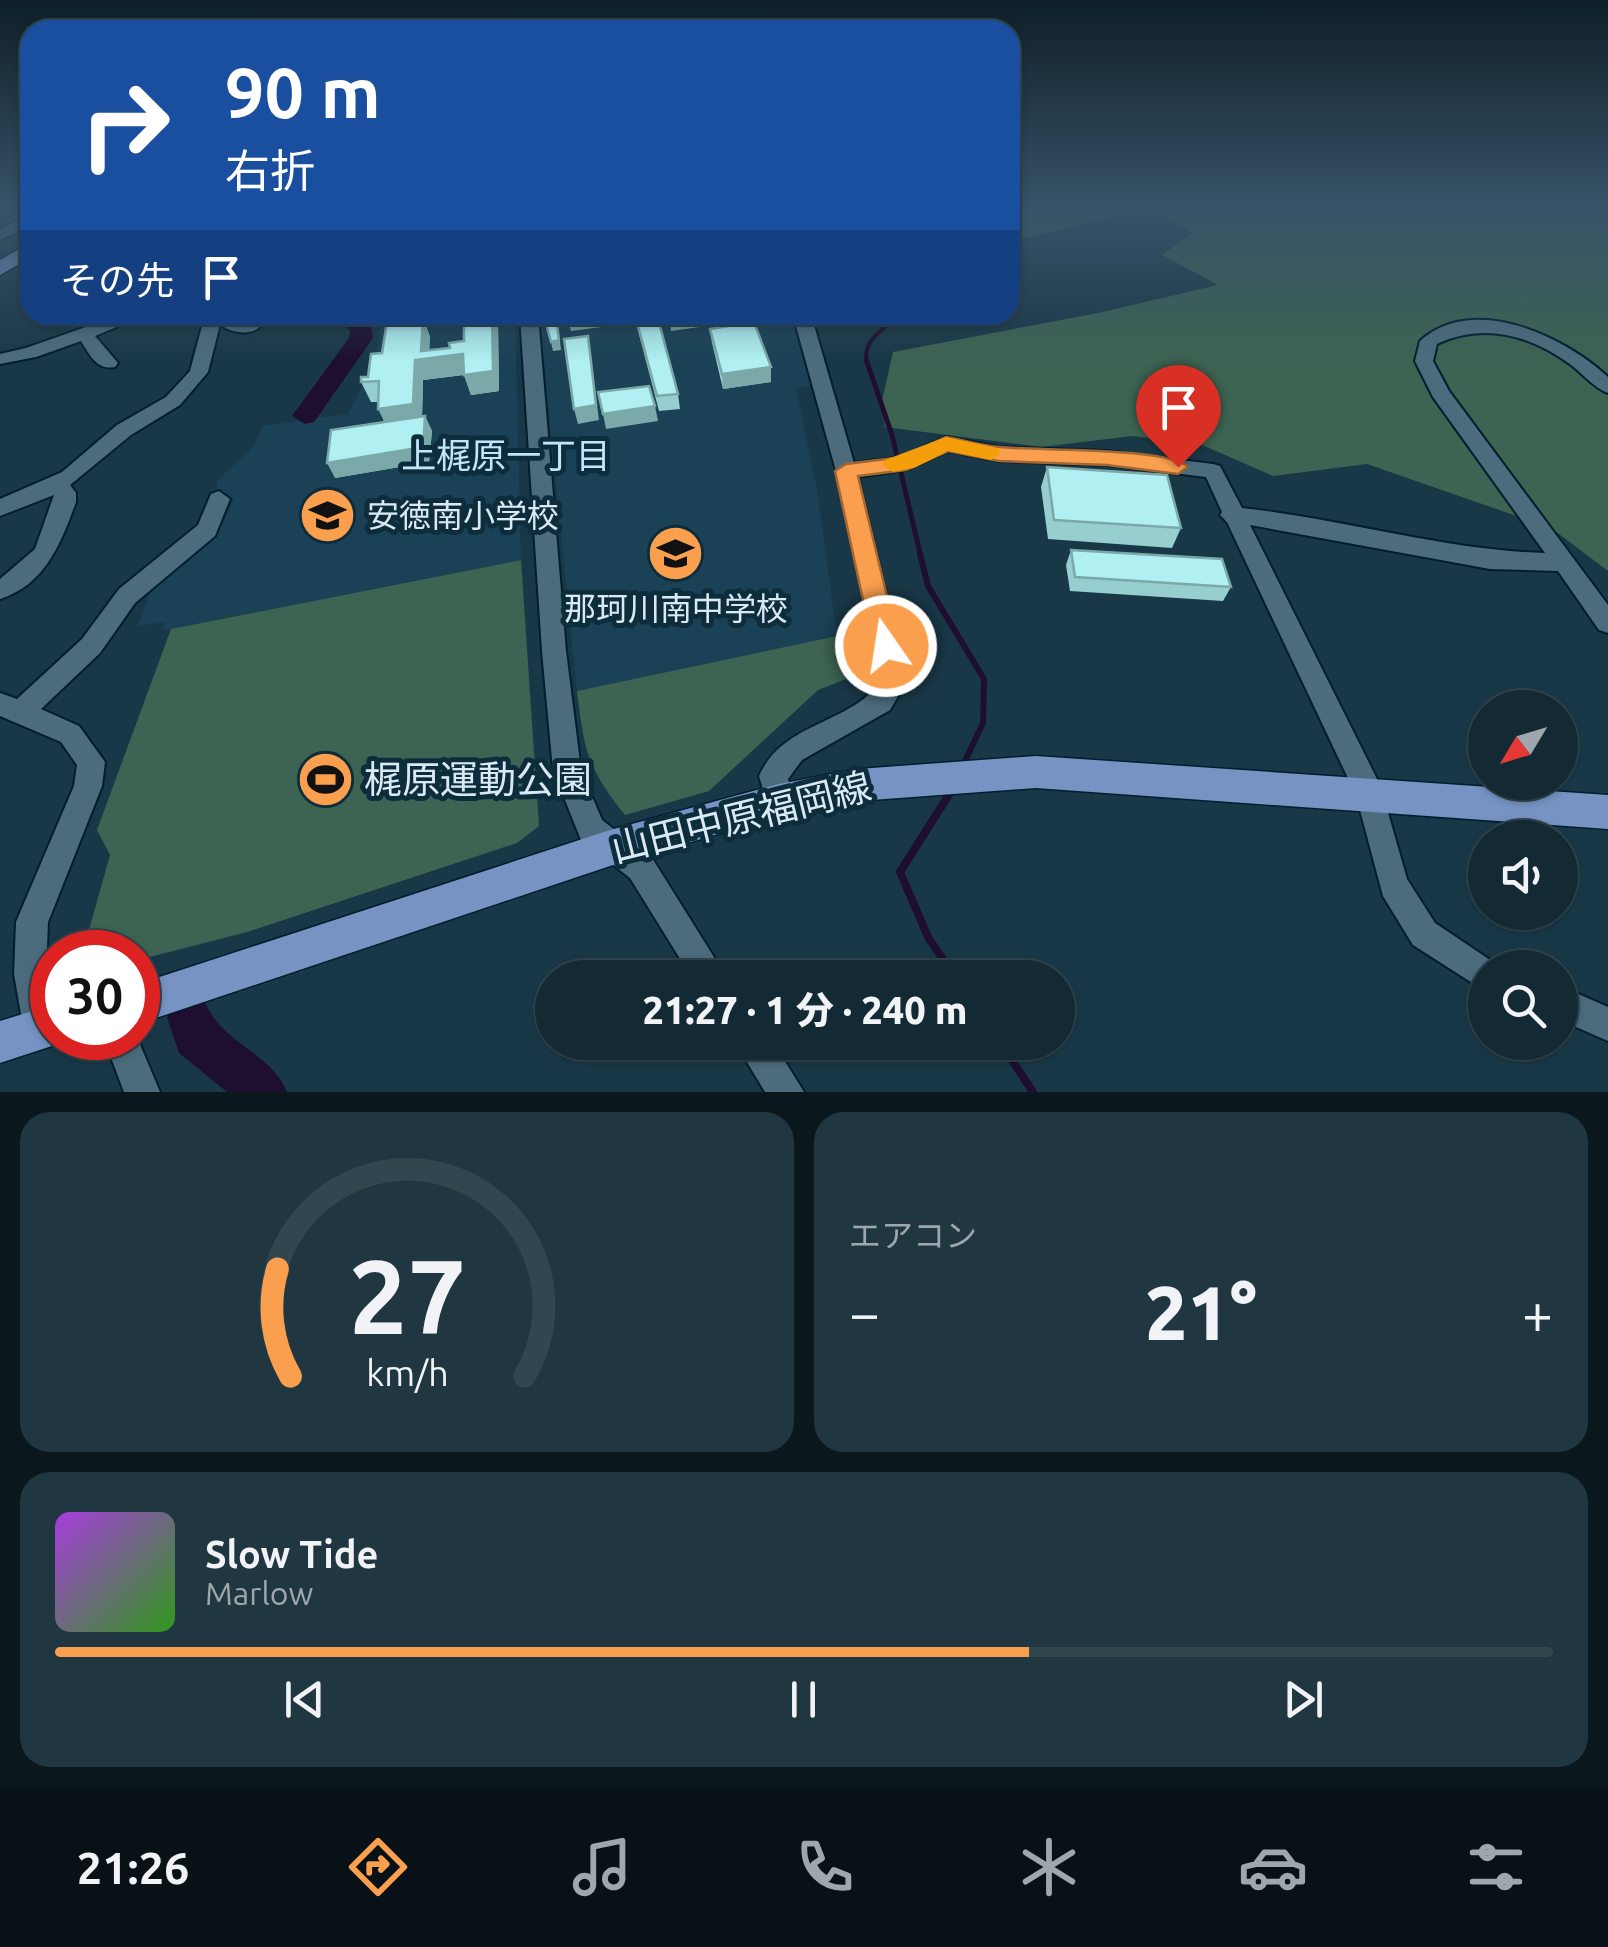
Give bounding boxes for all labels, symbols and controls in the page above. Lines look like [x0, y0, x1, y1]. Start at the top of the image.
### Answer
text: 90 m [225, 53, 381, 131]
icon: right [60, 60, 190, 190]
text: 右折 [225, 145, 315, 196]
icon: arrive [194, 250, 249, 305]
text: その先 [60, 259, 174, 301]
pin [1136, 365, 1221, 468]
icon: arrive [1151, 380, 1206, 435]
district label: 上梶原一丁目 [401, 435, 611, 475]
school or university icon: 安徳南小学校 [298, 485, 358, 545]
place label: 安徳南小学校 [367, 497, 559, 533]
school or university icon: 那珂川南中学校 [646, 524, 706, 584]
place label: 那珂川南中学校 [564, 590, 788, 626]
position arrow [834, 594, 938, 698]
north arrow [1468, 690, 1578, 800]
map controls [1468, 690, 1578, 1060]
sports icon: 梶原運動公園 [295, 749, 355, 809]
place label: 梶原運動公園 [364, 758, 592, 800]
street label: 山田中原福岡線 [607, 764, 875, 870]
button: sound [1468, 820, 1578, 930]
speed limit sign: 30 [30, 930, 160, 1060]
button: search [1468, 950, 1578, 1060]
text: 21:27 · 1 分 · 240 m [643, 989, 967, 1031]
text: エアコン [849, 1217, 977, 1253]
text: 27 [348, 1237, 466, 1354]
text: 21° [1145, 1270, 1257, 1354]
text: − [849, 1282, 880, 1343]
text: + [1522, 1282, 1553, 1343]
text: km/h [366, 1353, 448, 1393]
text: Slow Tide [205, 1533, 378, 1575]
text: Marlow [205, 1575, 313, 1611]
icon: previous [277, 1672, 332, 1727]
icon: pause [776, 1672, 831, 1727]
icon: next [1276, 1672, 1331, 1727]
icon: directions [343, 1832, 413, 1902]
icon: music [567, 1832, 637, 1902]
icon: phone [790, 1832, 860, 1902]
icon: climate [1014, 1832, 1084, 1902]
icon: car [1238, 1832, 1308, 1902]
icon: filters [1461, 1832, 1531, 1902]
text: 21:26 [77, 1842, 189, 1893]

